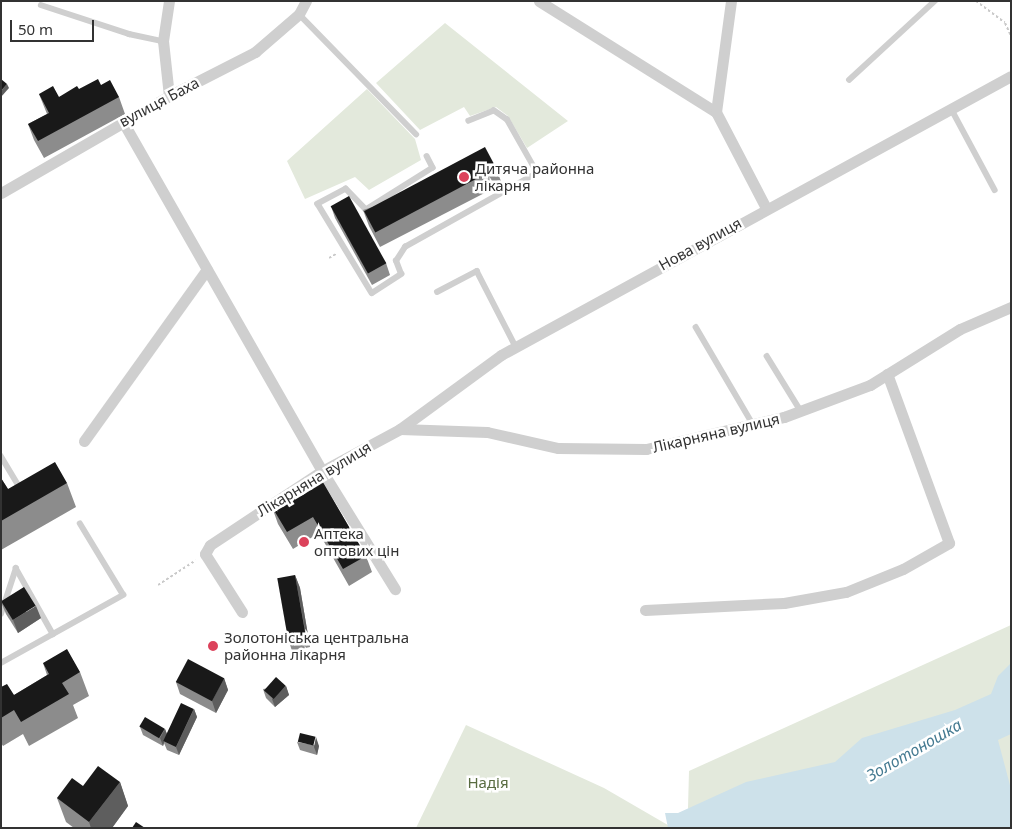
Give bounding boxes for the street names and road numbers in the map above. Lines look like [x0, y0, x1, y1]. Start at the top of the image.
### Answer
street label: вулиця Баха [116, 73, 202, 131]
street label: Нова вулиця [655, 214, 745, 274]
street label: Лікарняна вулиця [651, 410, 781, 456]
street label: Лікарняна вулиця [254, 438, 374, 520]

